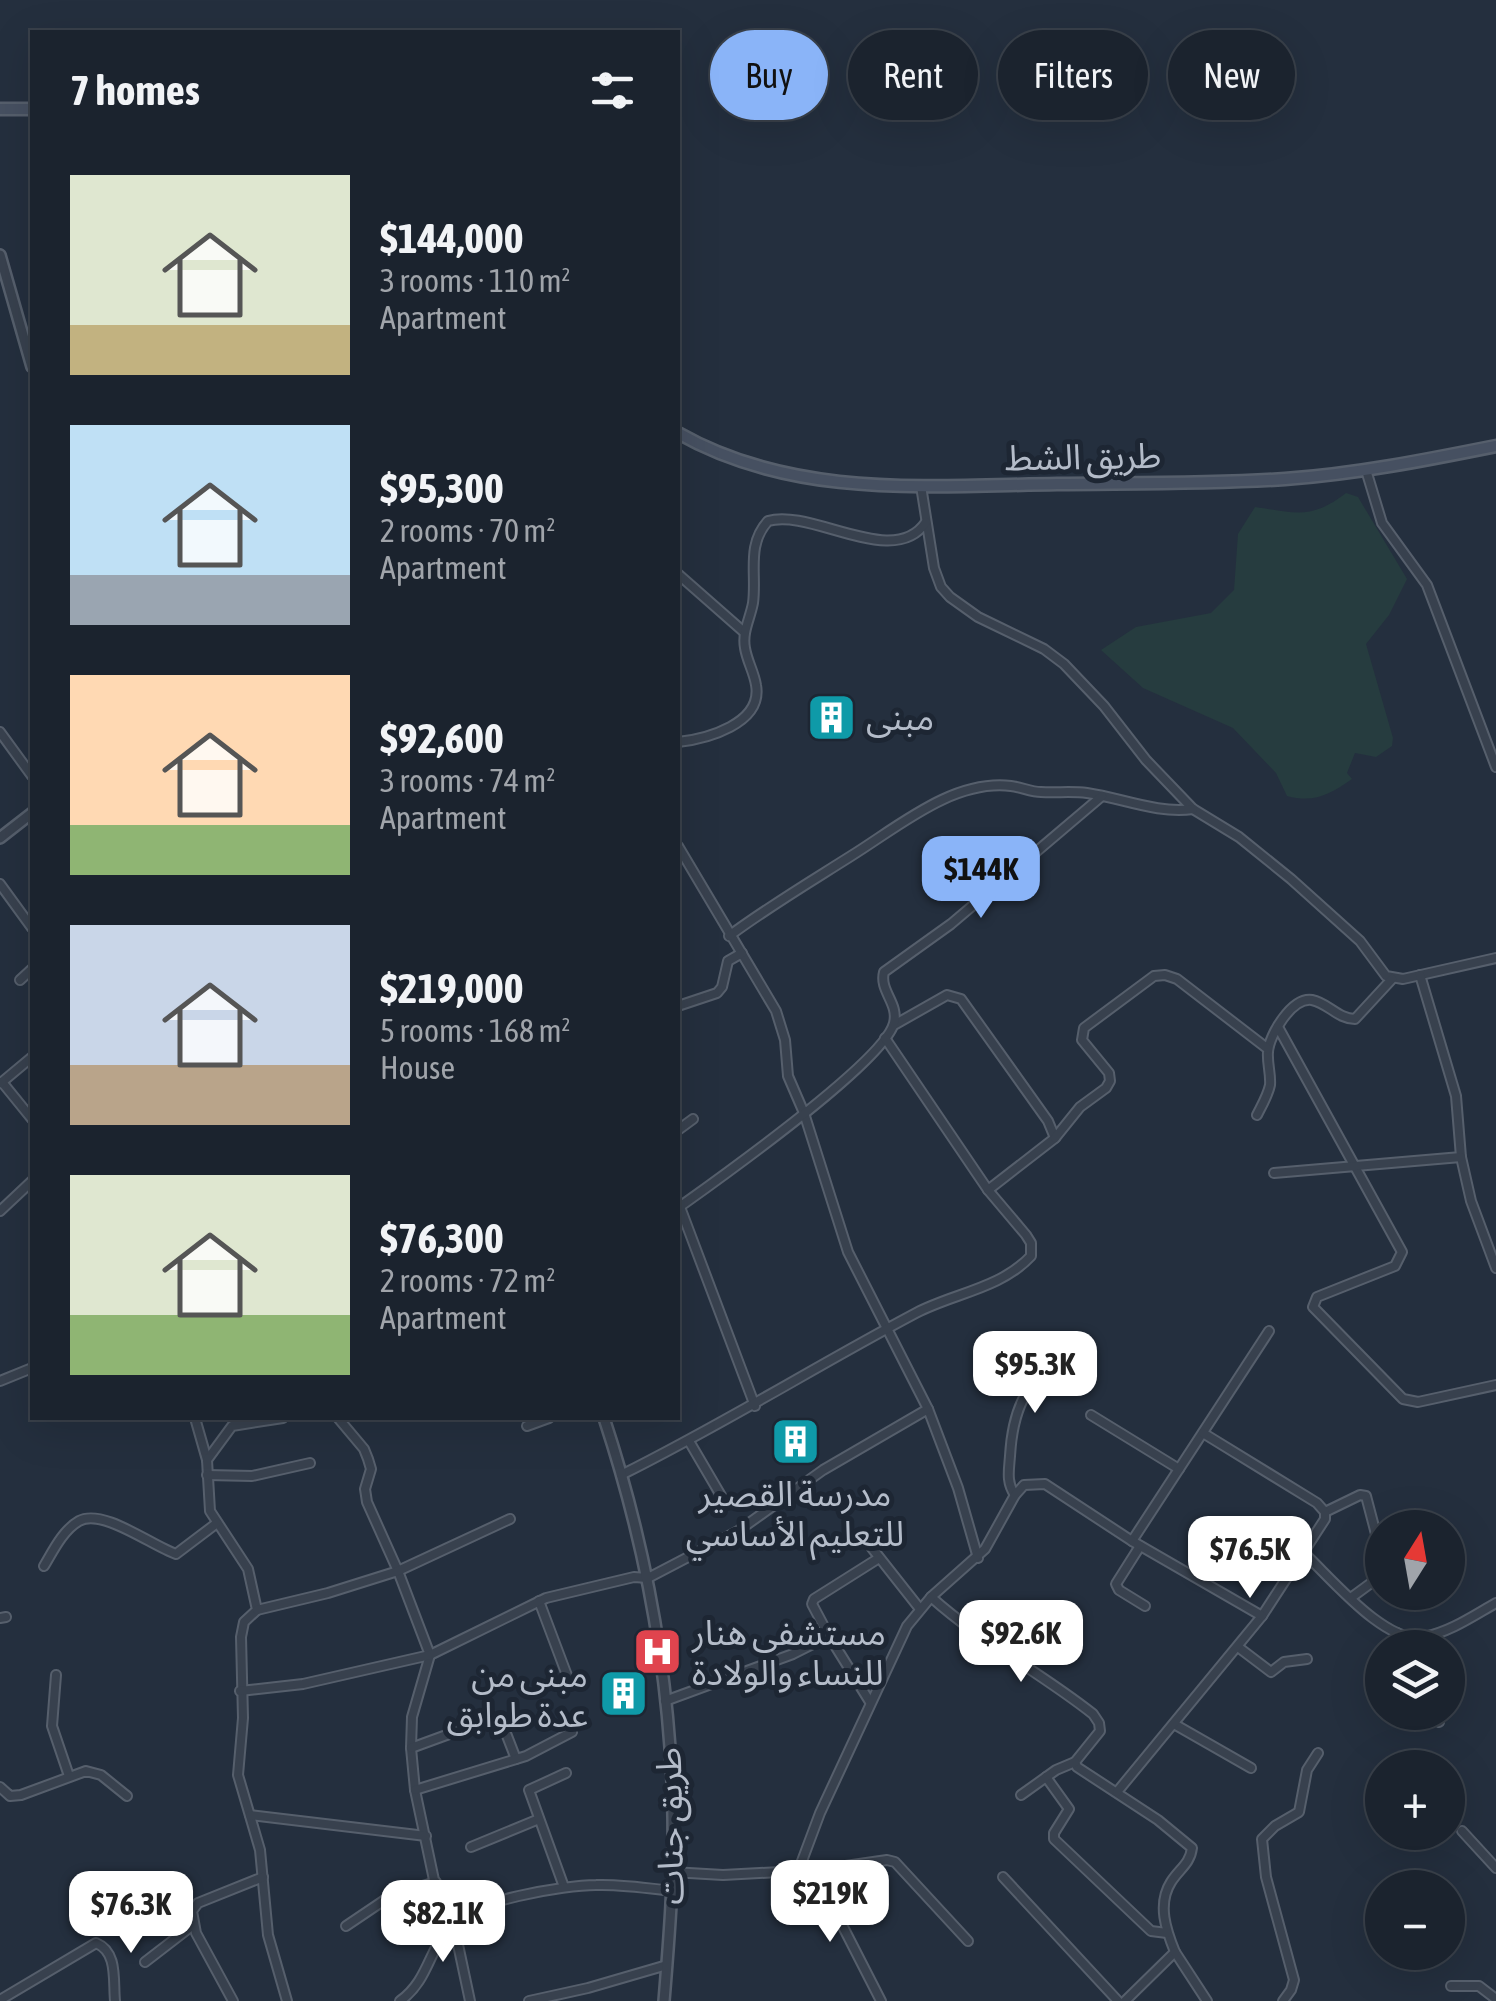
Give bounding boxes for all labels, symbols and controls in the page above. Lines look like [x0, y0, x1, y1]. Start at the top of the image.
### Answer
chip: Buy [710, 30, 828, 120]
chip: Rent [848, 30, 978, 120]
chip: Filters [998, 30, 1148, 120]
chip: New [1168, 30, 1295, 120]
icon: filters [585, 63, 640, 118]
text: 7 homes [70, 66, 200, 114]
text: $144,000 [380, 214, 524, 262]
icon: home [150, 215, 270, 335]
text: 3 rooms · 110 m² [380, 262, 570, 299]
text: Apartment [380, 299, 506, 336]
street label: طريق الشط [1005, 435, 1162, 479]
text: $95,300 [380, 464, 504, 512]
icon: home [150, 465, 270, 585]
text: 2 rooms · 70 m² [380, 512, 555, 549]
text: Apartment [380, 549, 506, 586]
building icon: مبنى [805, 691, 857, 743]
place label: مبنى [866, 697, 934, 738]
text: $92,600 [380, 714, 504, 762]
icon: home [150, 715, 270, 835]
text: 3 rooms · 74 m² [380, 762, 555, 799]
text: Apartment [380, 799, 506, 836]
pin: $144K [911, 836, 1051, 921]
text: $144K [944, 850, 1018, 887]
text: $219,000 [380, 964, 524, 1012]
icon: home [150, 965, 270, 1085]
text: 5 rooms · 168 m² [380, 1012, 570, 1049]
text: House [380, 1049, 455, 1086]
text: $76,300 [380, 1214, 504, 1262]
icon: home [150, 1215, 270, 1335]
text: 2 rooms · 72 m² [380, 1262, 555, 1299]
text: Apartment [380, 1299, 506, 1336]
pin: $95.3K [954, 1331, 1116, 1416]
text: $95.3K [995, 1345, 1075, 1382]
building icon: مدرسة القصير للتعليم الأساسي [769, 1415, 821, 1467]
place label: مدرسة القصير للتعليم الأساسي [686, 1473, 904, 1561]
north arrow [1365, 1510, 1465, 1610]
map controls [1365, 1510, 1465, 1970]
pin: $76.5K [1169, 1516, 1331, 1601]
text: $76.5K [1210, 1530, 1290, 1567]
pin: $92.6K [940, 1600, 1102, 1685]
place label: مستشفى هنار للنساء والولادة [691, 1612, 886, 1693]
text: $92.6K [981, 1614, 1061, 1651]
hospital icon: مستشفى هنار للنساء والولادة [631, 1626, 683, 1678]
button: layers [1365, 1630, 1465, 1730]
place label: مبنى من عدة طوابق [447, 1654, 588, 1736]
building icon: مبنى من عدة طوابق [597, 1668, 649, 1720]
street label: طريق جنات [648, 1747, 692, 1905]
button: + [1365, 1750, 1465, 1850]
pin: $219K [760, 1860, 900, 1945]
button: − [1365, 1870, 1465, 1970]
pin: $76.3K [50, 1871, 212, 1956]
text: $219K [793, 1874, 867, 1911]
pin: $82.1K [362, 1880, 524, 1965]
text: $76.3K [91, 1885, 171, 1922]
text: $82.1K [403, 1894, 483, 1931]

